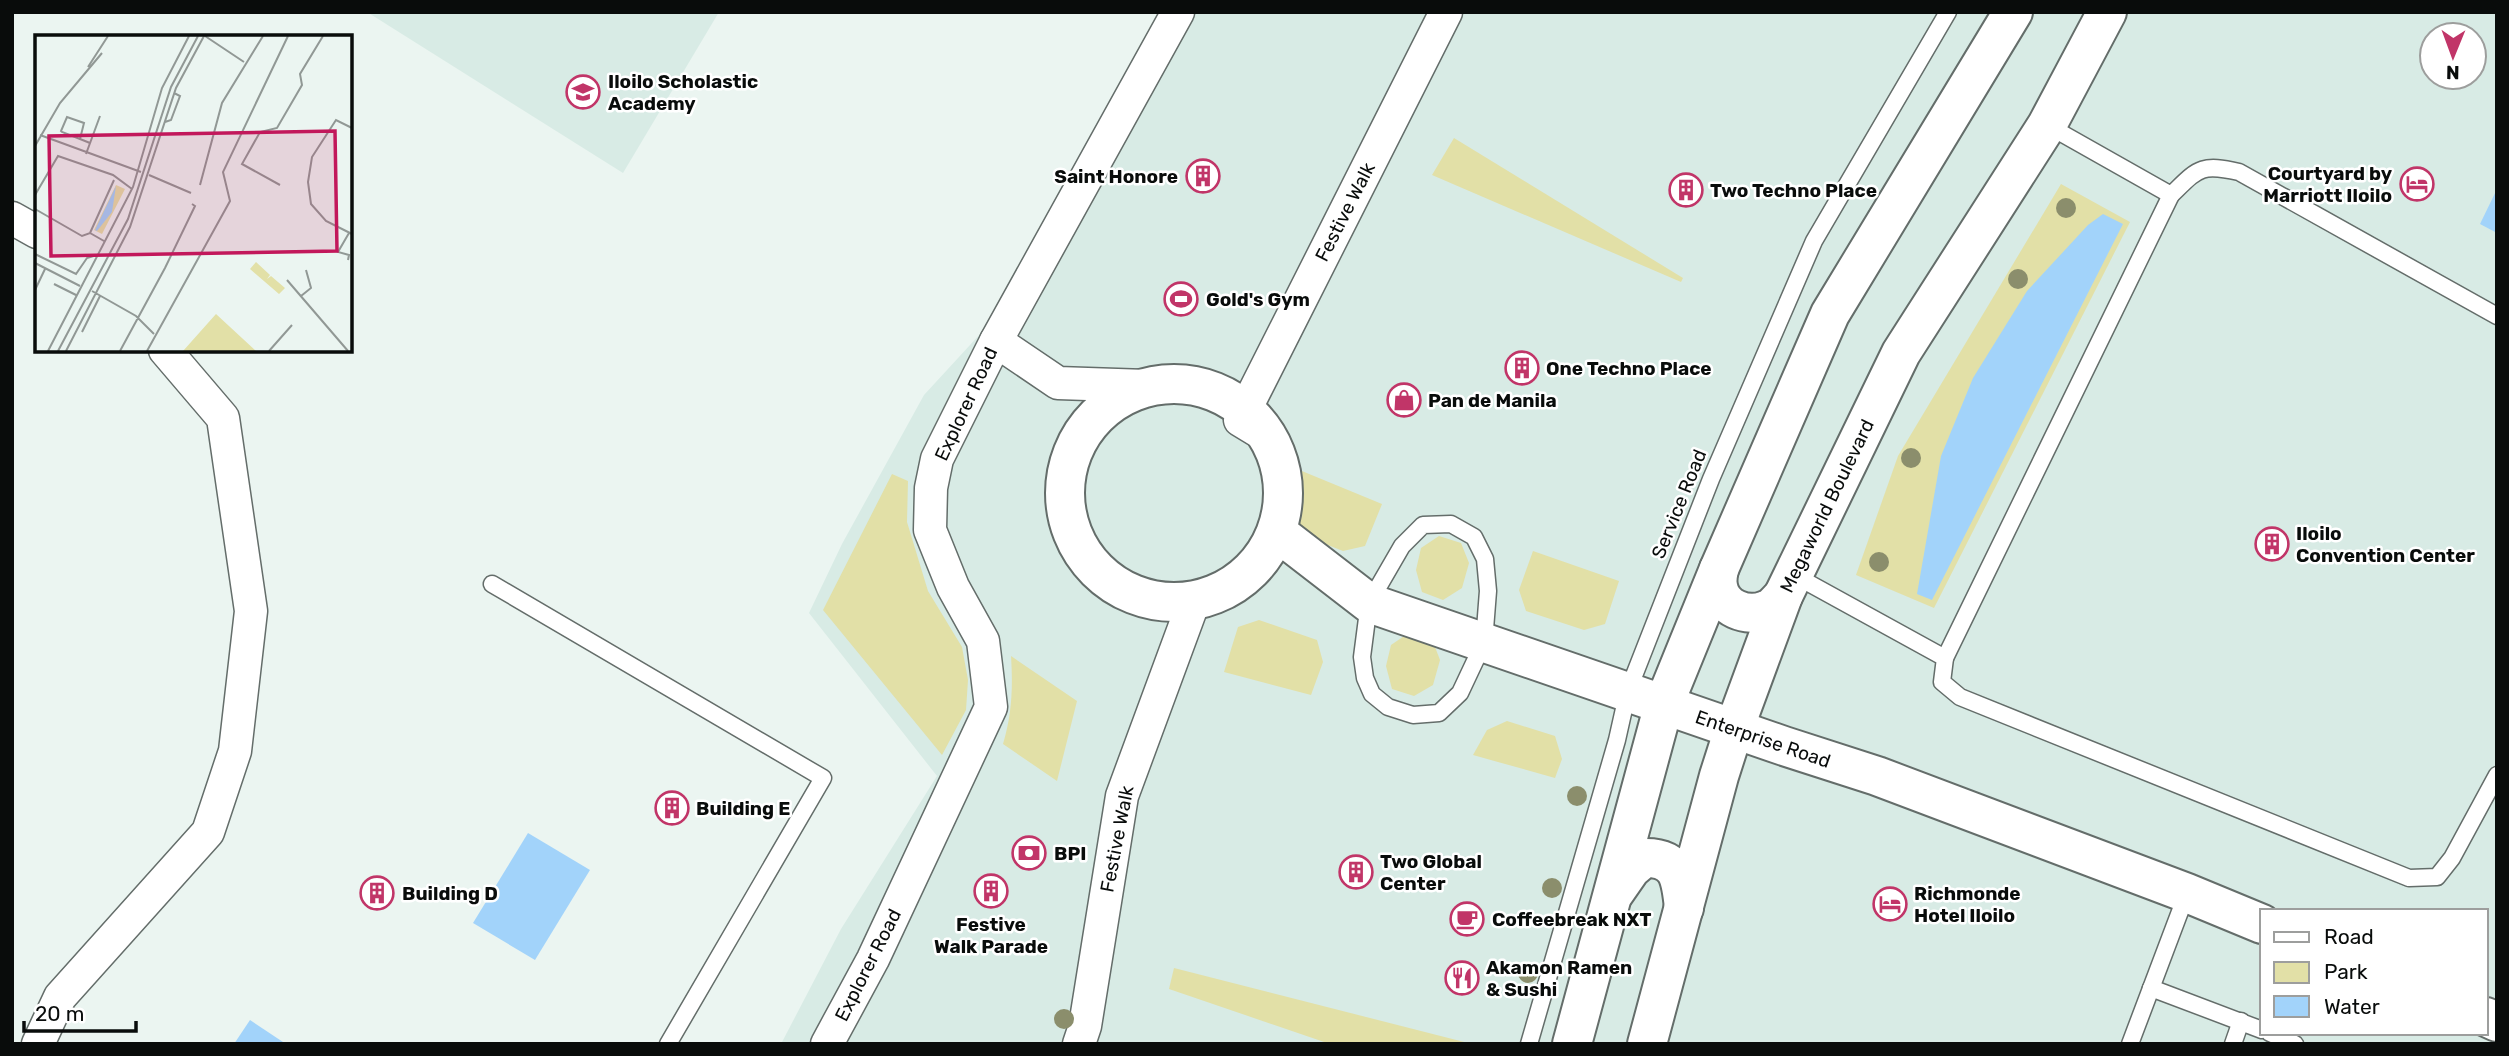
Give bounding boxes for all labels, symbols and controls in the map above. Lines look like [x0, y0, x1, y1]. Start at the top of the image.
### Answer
north arrow [2418, 21, 2488, 91]
inset map [35, 35, 352, 352]
text: N [2446, 61, 2460, 84]
place label: Iloilo Scholastic Academy [608, 70, 758, 115]
school or university icon: Iloilo Scholastic Academy [564, 73, 602, 111]
building icon: Saint Honore [1184, 157, 1222, 195]
street label: Festive Walk [1310, 158, 1380, 265]
place label: Courtyard by Marriott Iloilo [2263, 162, 2393, 207]
place label: Saint Honore [1054, 165, 1178, 188]
hotel icon: Courtyard by Marriott Iloilo [2398, 165, 2436, 203]
building icon: Two Techno Place [1667, 171, 1705, 209]
place label: Two Techno Place [1710, 179, 1877, 202]
sports icon: Gold's Gym [1162, 280, 1200, 318]
place label: Gold's Gym [1206, 288, 1310, 311]
street label: Explorer Road [930, 344, 1002, 464]
building icon: One Techno Place [1503, 349, 1541, 387]
place label: One Techno Place [1546, 357, 1712, 380]
shop icon: Pan de Manila [1385, 381, 1423, 419]
place label: Pan de Manila [1428, 389, 1557, 412]
street label: Megaworld Boulevard [1775, 416, 1879, 596]
street label: Service Road [1647, 446, 1711, 562]
place label: Iloilo Convention Center [2296, 522, 2475, 567]
building icon: Iloilo Convention Center [2253, 525, 2291, 563]
street label: Enterprise Road [1692, 705, 1834, 773]
street label: Festive Walk [1095, 784, 1139, 894]
building icon: Building E [653, 789, 691, 827]
place label: Building E [696, 797, 790, 820]
bank icon: BPI [1010, 834, 1048, 872]
place label: BPI [1054, 842, 1086, 865]
place label: Two Global Center [1380, 850, 1482, 895]
building icon: Two Global Center [1337, 853, 1375, 891]
building icon: Festive Walk Parade [972, 872, 1010, 910]
building icon: Building D [358, 874, 396, 912]
place label: Building D [402, 882, 498, 905]
place label: Richmonde Hotel Iloilo [1914, 882, 2021, 927]
hotel icon: Richmonde Hotel Iloilo [1871, 885, 1909, 923]
cafe icon: Coffeebreak NXT [1448, 900, 1486, 938]
street label: Explorer Road [830, 905, 906, 1025]
place label: Coffeebreak NXT [1492, 908, 1651, 931]
legend [2260, 909, 2488, 1035]
place label: Festive Walk Parade [934, 913, 1048, 958]
text: Road [2324, 924, 2374, 949]
place label: Akamon Ramen & Sushi [1486, 956, 1632, 1001]
restaurant icon: Akamon Ramen & Sushi [1443, 959, 1481, 997]
text: Park [2324, 959, 2368, 984]
scale bar [24, 990, 136, 1034]
text: Water [2324, 994, 2380, 1019]
text: 20 m [35, 1001, 84, 1026]

